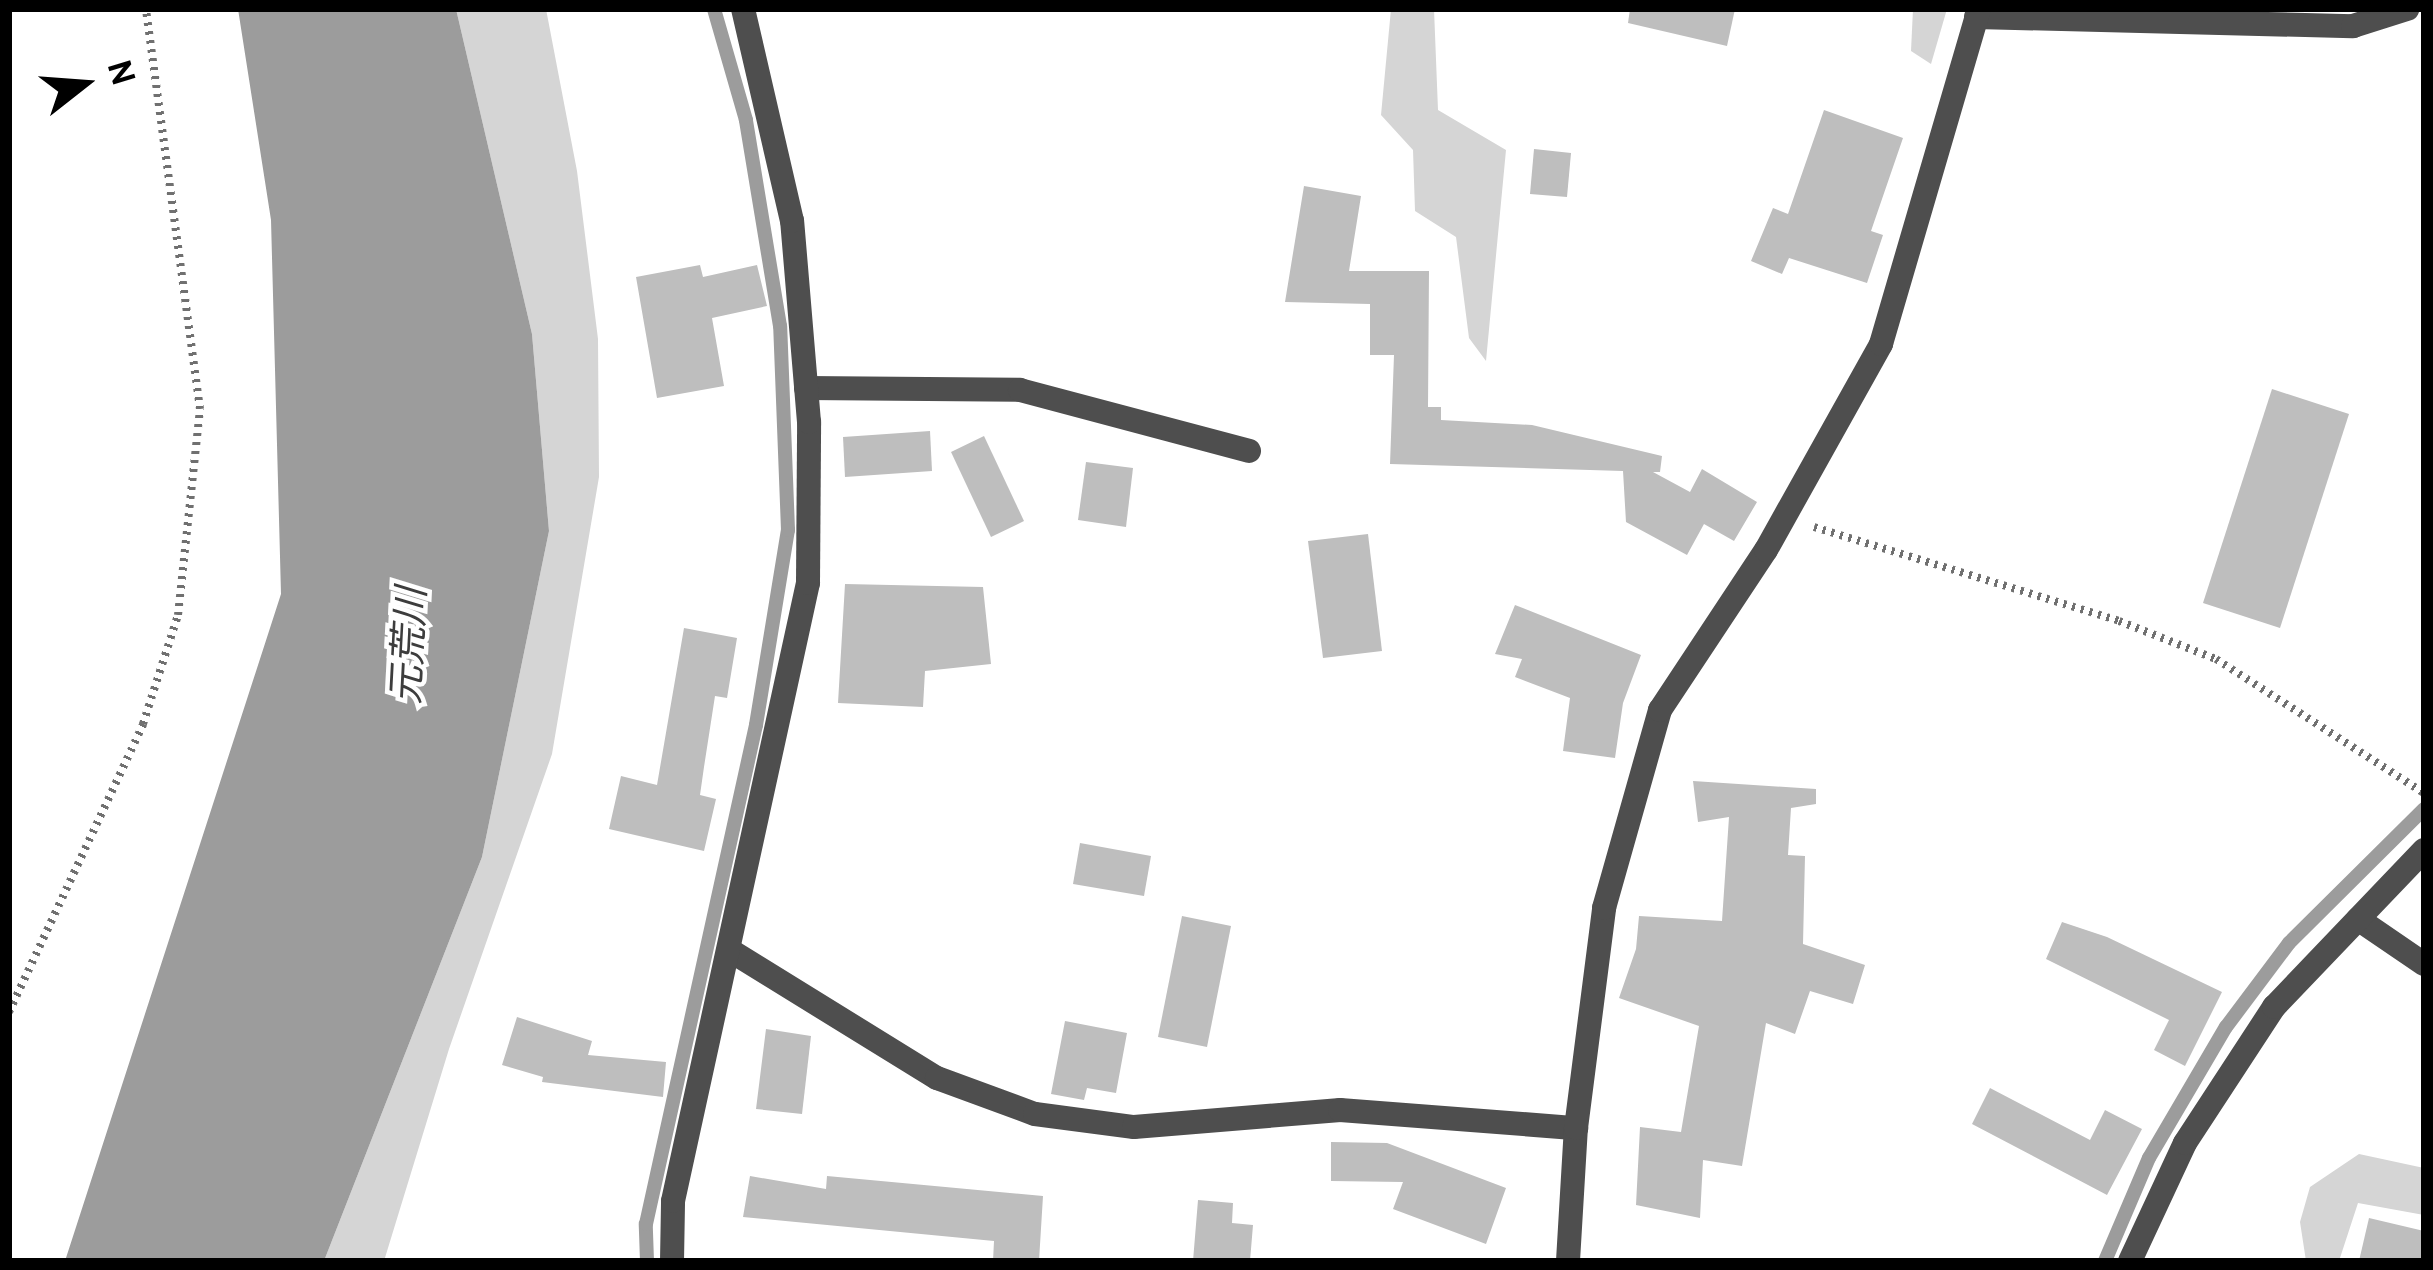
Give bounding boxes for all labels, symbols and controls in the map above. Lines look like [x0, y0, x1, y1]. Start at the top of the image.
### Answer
north arrow [24, 24, 144, 144]
text: N [95, 56, 142, 91]
water label: 元荒川 [387, 586, 439, 706]

